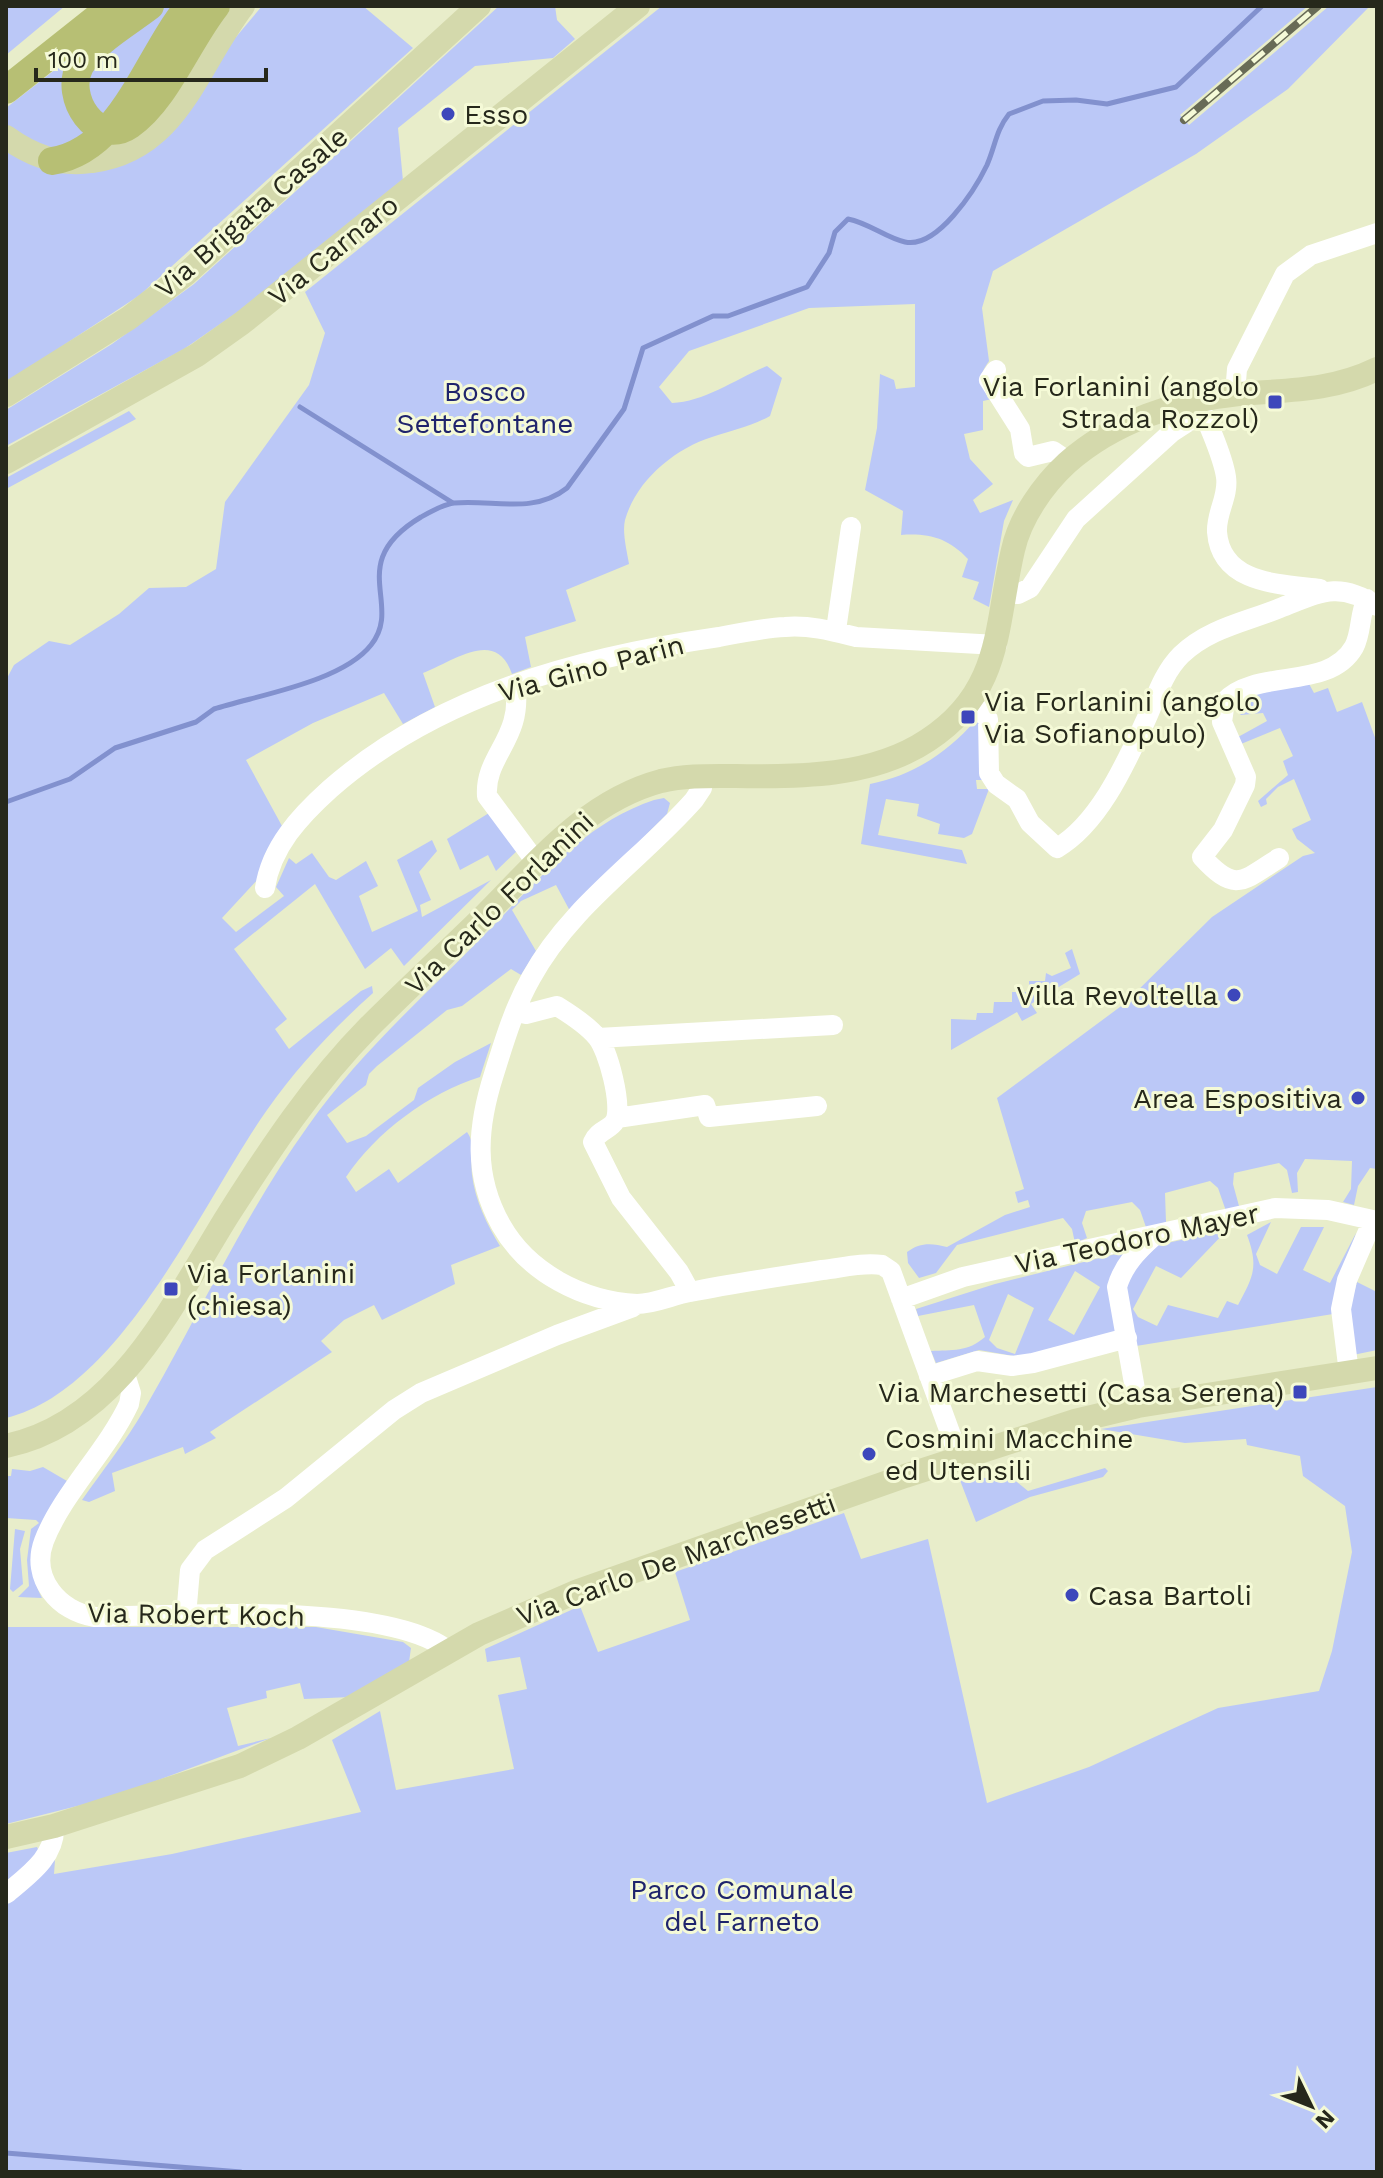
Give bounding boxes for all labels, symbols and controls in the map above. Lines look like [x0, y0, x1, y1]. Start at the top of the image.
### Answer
scale bar [36, 32, 266, 82]
text: 100 m [48, 46, 118, 74]
place label: Esso [464, 98, 528, 131]
marker: Esso [439, 105, 457, 123]
street label: Via Brigata Casale [148, 120, 354, 305]
street label: Via Carnaro [262, 188, 405, 313]
place label: Via Forlanini (angolo Strada Rozzol) [982, 370, 1259, 435]
park label: Bosco Settefontane [397, 375, 574, 440]
marker: Via Forlanini (angolo Strada Rozzol) [1266, 393, 1284, 411]
street label: Via Gino Parin [495, 628, 688, 709]
place label: Via Forlanini (angolo Via Sofianopulo) [984, 685, 1261, 750]
marker: Via Forlanini (angolo Via Sofianopulo) [959, 708, 977, 726]
street label: Via Carlo Forlanini [398, 805, 601, 1002]
place label: Villa Revoltella [1016, 979, 1218, 1012]
marker: Villa Revoltella [1225, 986, 1243, 1004]
place label: Area Espositiva [1133, 1082, 1342, 1115]
marker: Area Espositiva [1349, 1089, 1367, 1107]
street label: Via Teodoro Mayer [1012, 1196, 1262, 1281]
place label: Via Forlanini (chiesa) [187, 1257, 355, 1322]
marker: Via Forlanini (chiesa) [162, 1280, 180, 1298]
place label: Via Marchesetti (Casa Serena) [878, 1376, 1284, 1409]
marker: Via Marchesetti (Casa Serena) [1291, 1383, 1309, 1401]
place label: Cosmini Macchine ed Utensili [885, 1422, 1133, 1487]
marker: Cosmini Macchine ed Utensili [860, 1445, 878, 1463]
street label: Via Carlo De Marchesetti [512, 1486, 840, 1633]
place label: Casa Bartoli [1088, 1579, 1252, 1612]
marker: Casa Bartoli [1063, 1586, 1081, 1604]
street label: Via Robert Koch [87, 1596, 305, 1633]
park label: Parco Comunale del Farneto [630, 1873, 854, 1938]
north arrow [1271, 2066, 1351, 2146]
text: N [1311, 2105, 1340, 2134]

